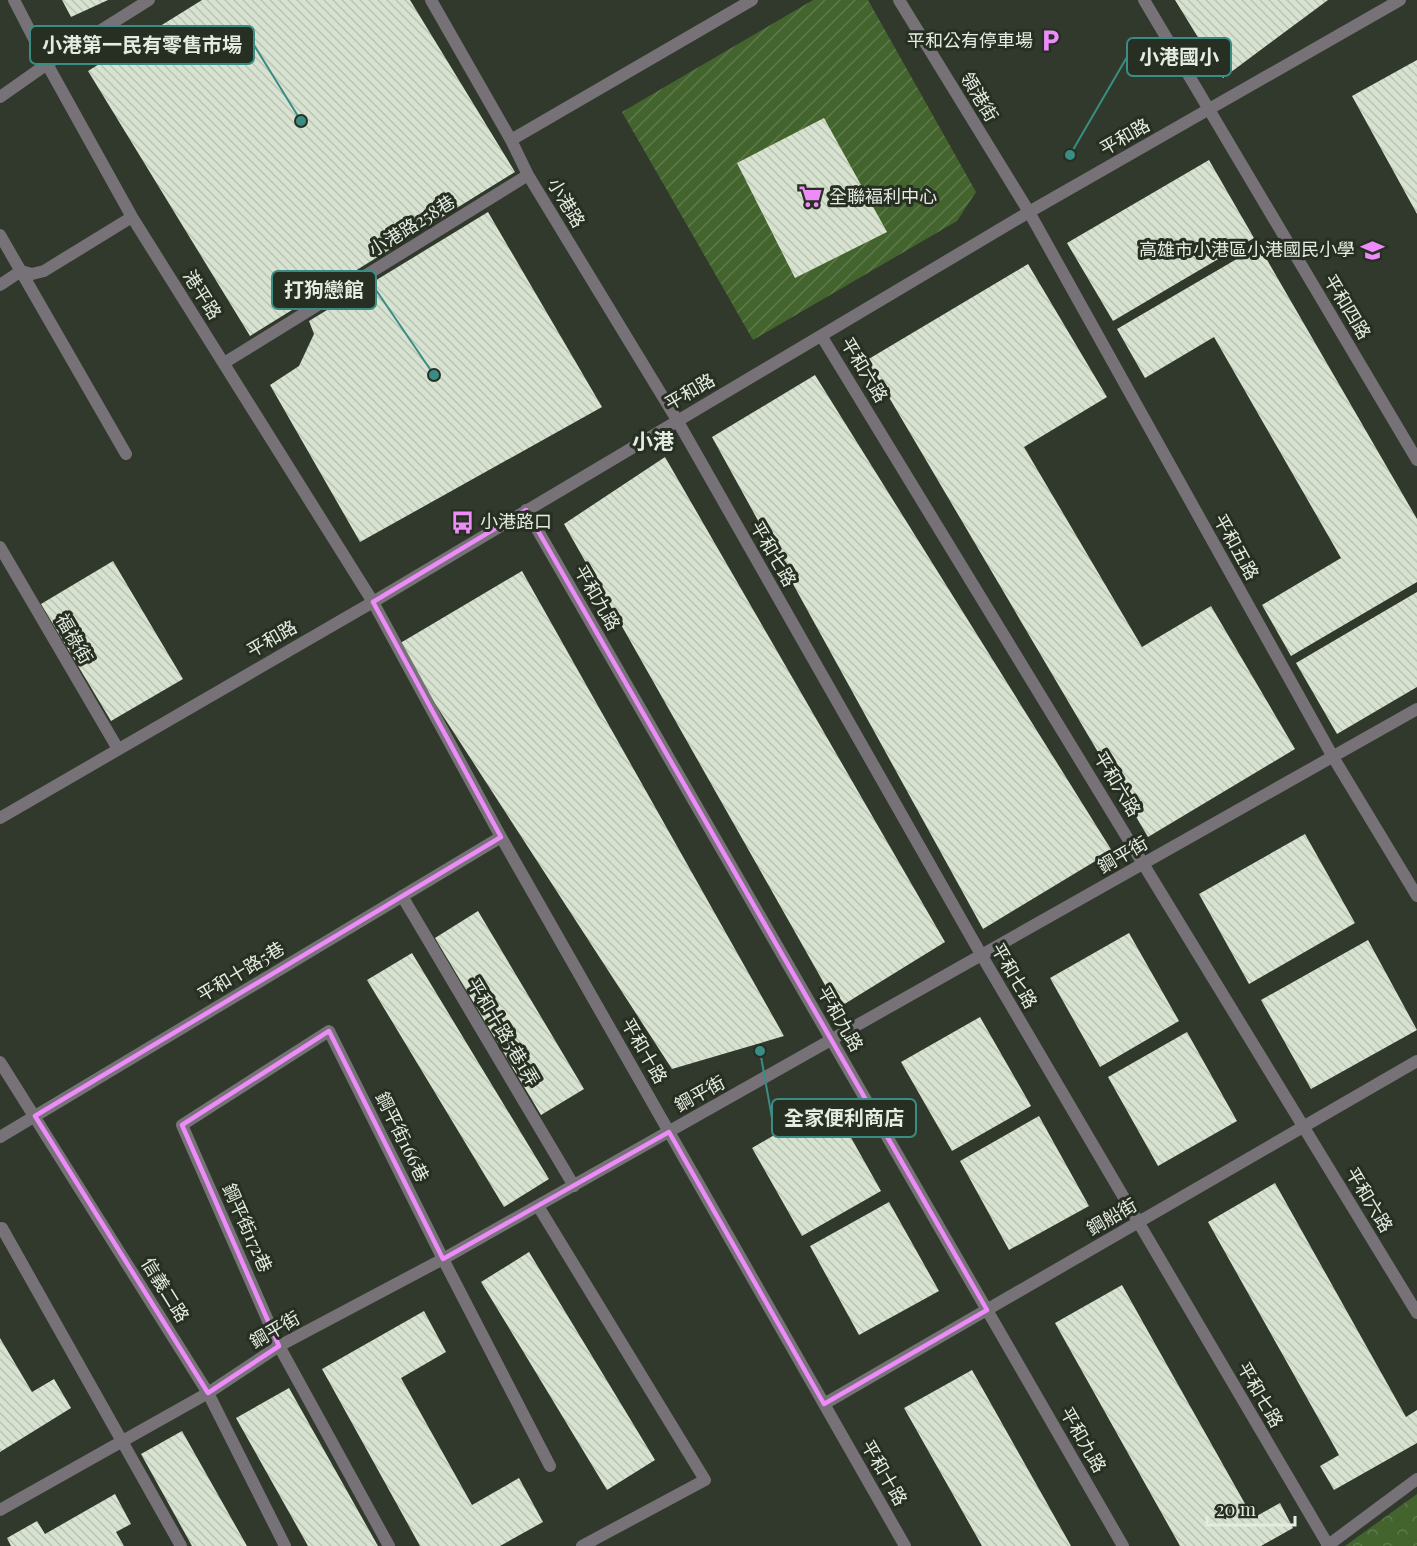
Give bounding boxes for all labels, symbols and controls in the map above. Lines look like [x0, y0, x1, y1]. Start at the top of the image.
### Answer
callout: 小港第一民有零售市場 [30, 26, 254, 64]
place label: 平和公有停車場 [907, 28, 1033, 52]
parking icon: 平和公有停車場 [1038, 28, 1064, 54]
text: 小港第一民有零售市場 [42, 30, 242, 57]
callout: 小港國小 [1127, 38, 1231, 76]
text: 小港國小 [1139, 42, 1219, 69]
street label: 領港街 [956, 67, 1004, 126]
street label: 平和路 [1095, 112, 1154, 160]
street label: 小港路 [543, 173, 591, 232]
supermarket icon: 全聯褔利中心 [798, 184, 824, 210]
place label: 全聯褔利中心 [829, 184, 937, 208]
street label: 小港路258巷 [364, 189, 459, 261]
place label: 高雄市小港區小港國民小學 [1139, 237, 1355, 261]
school or university icon: 高雄市小港區小港國民小學 [1360, 237, 1386, 263]
street label: 港平路 [178, 265, 227, 324]
street label: 平和四路 [1319, 269, 1377, 344]
callout: 打狗戀館 [272, 271, 376, 309]
text: 打狗戀館 [284, 275, 364, 302]
street label: 平和六路 [836, 332, 894, 407]
street label: 平和路 [660, 367, 719, 415]
district label: 小港 [632, 426, 674, 454]
bus stop icon: 小港路口 [449, 509, 475, 535]
place label: 小港路口 [480, 509, 552, 533]
street label: 平和五路 [1209, 509, 1265, 584]
street label: 平和七路 [745, 516, 802, 591]
street label: 平和九路 [569, 560, 626, 635]
street label: 福祿街 [51, 609, 99, 668]
street label: 平和路 [242, 614, 301, 662]
street label: 平和六路 [1089, 746, 1147, 821]
street label: 鋼平街 [1093, 830, 1152, 878]
street label: 平和十路5巷 [193, 936, 288, 1007]
street label: 平和七路 [986, 938, 1043, 1013]
street label: 平和十路5巷1弄 [462, 973, 546, 1090]
street label: 平和九路 [812, 981, 869, 1056]
street label: 平和十路 [616, 1013, 673, 1088]
street label: 鋼平街 [670, 1070, 729, 1117]
street label: 鋼平街166巷 [371, 1088, 435, 1186]
callout: 全家便利商店 [772, 1099, 916, 1137]
text: 全家便利商店 [784, 1103, 904, 1130]
street label: 平和六路 [1341, 1162, 1399, 1237]
street label: 鋼平街172巷 [218, 1180, 278, 1276]
street label: 鋼船街 [1082, 1192, 1141, 1240]
street label: 信義二路 [137, 1253, 195, 1326]
street label: 鋼平街 [245, 1305, 304, 1353]
street label: 平和七路 [1232, 1357, 1289, 1432]
street label: 平和九路 [1055, 1402, 1112, 1477]
street label: 平和十路 [856, 1435, 913, 1510]
scale bar [1207, 1489, 1296, 1527]
text: 20 m [1216, 1497, 1256, 1521]

